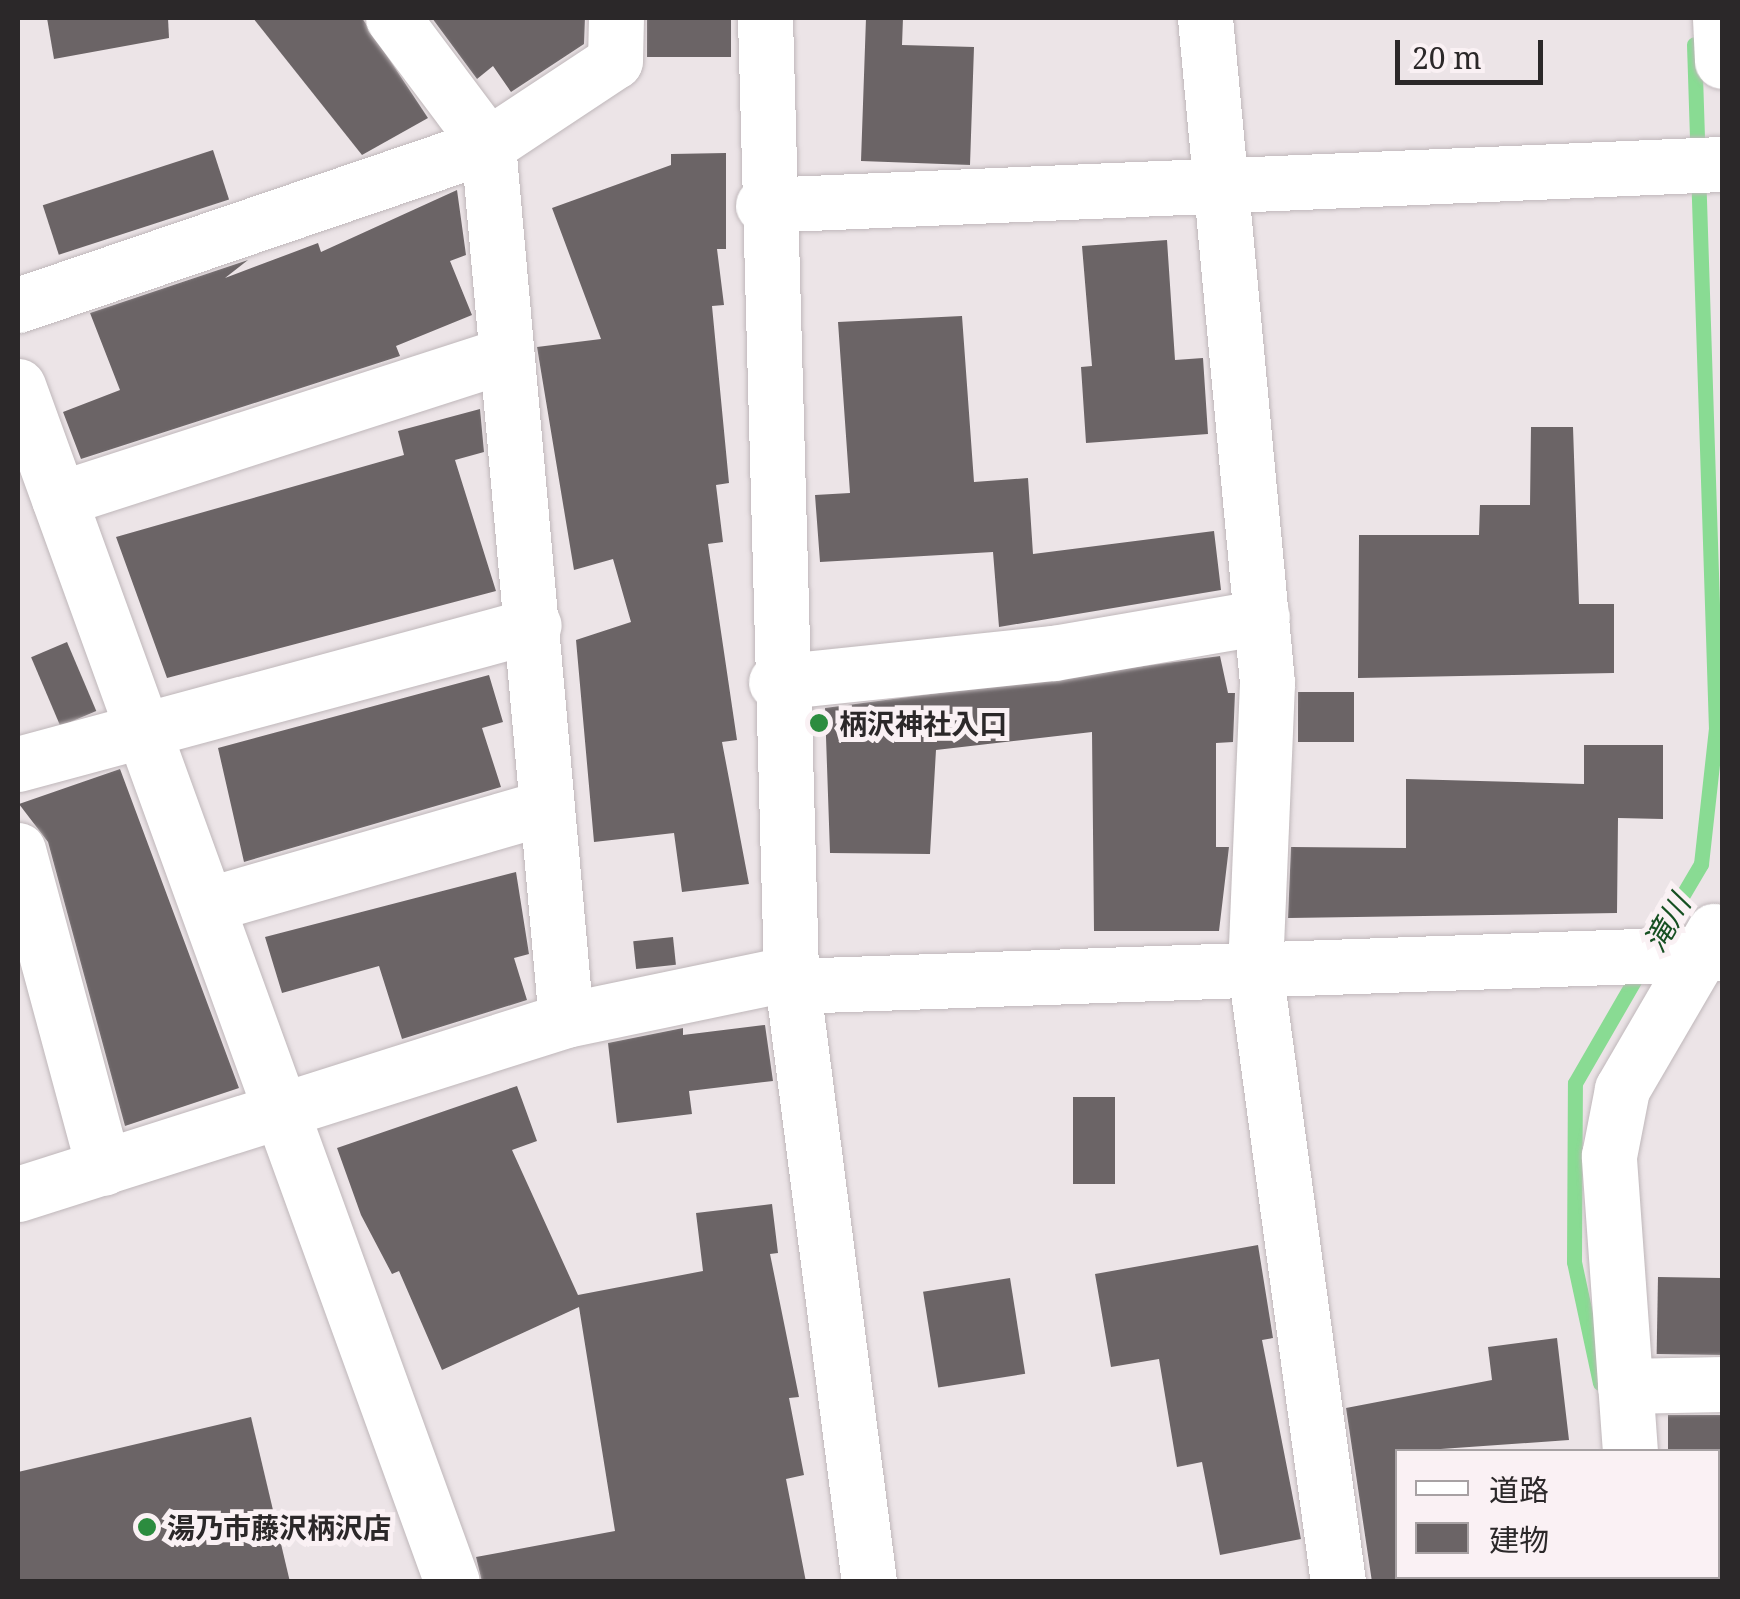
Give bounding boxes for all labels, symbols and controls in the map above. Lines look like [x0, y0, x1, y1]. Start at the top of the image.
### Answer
scale bar [1400, 20, 1548, 82]
text: 20 m [1412, 37, 1482, 78]
place label: 柄沢神社入口 [839, 706, 1007, 740]
marker: 柄沢神社入口 [808, 712, 830, 734]
water label: 滝川 [1636, 888, 1698, 958]
legend [1395, 1449, 1720, 1579]
text: 道路 [1489, 1469, 1549, 1510]
place label: 湯乃市藤沢柄沢店 [167, 1510, 391, 1544]
marker: 湯乃市藤沢柄沢店 [136, 1516, 158, 1538]
text: 建物 [1489, 1519, 1549, 1560]

